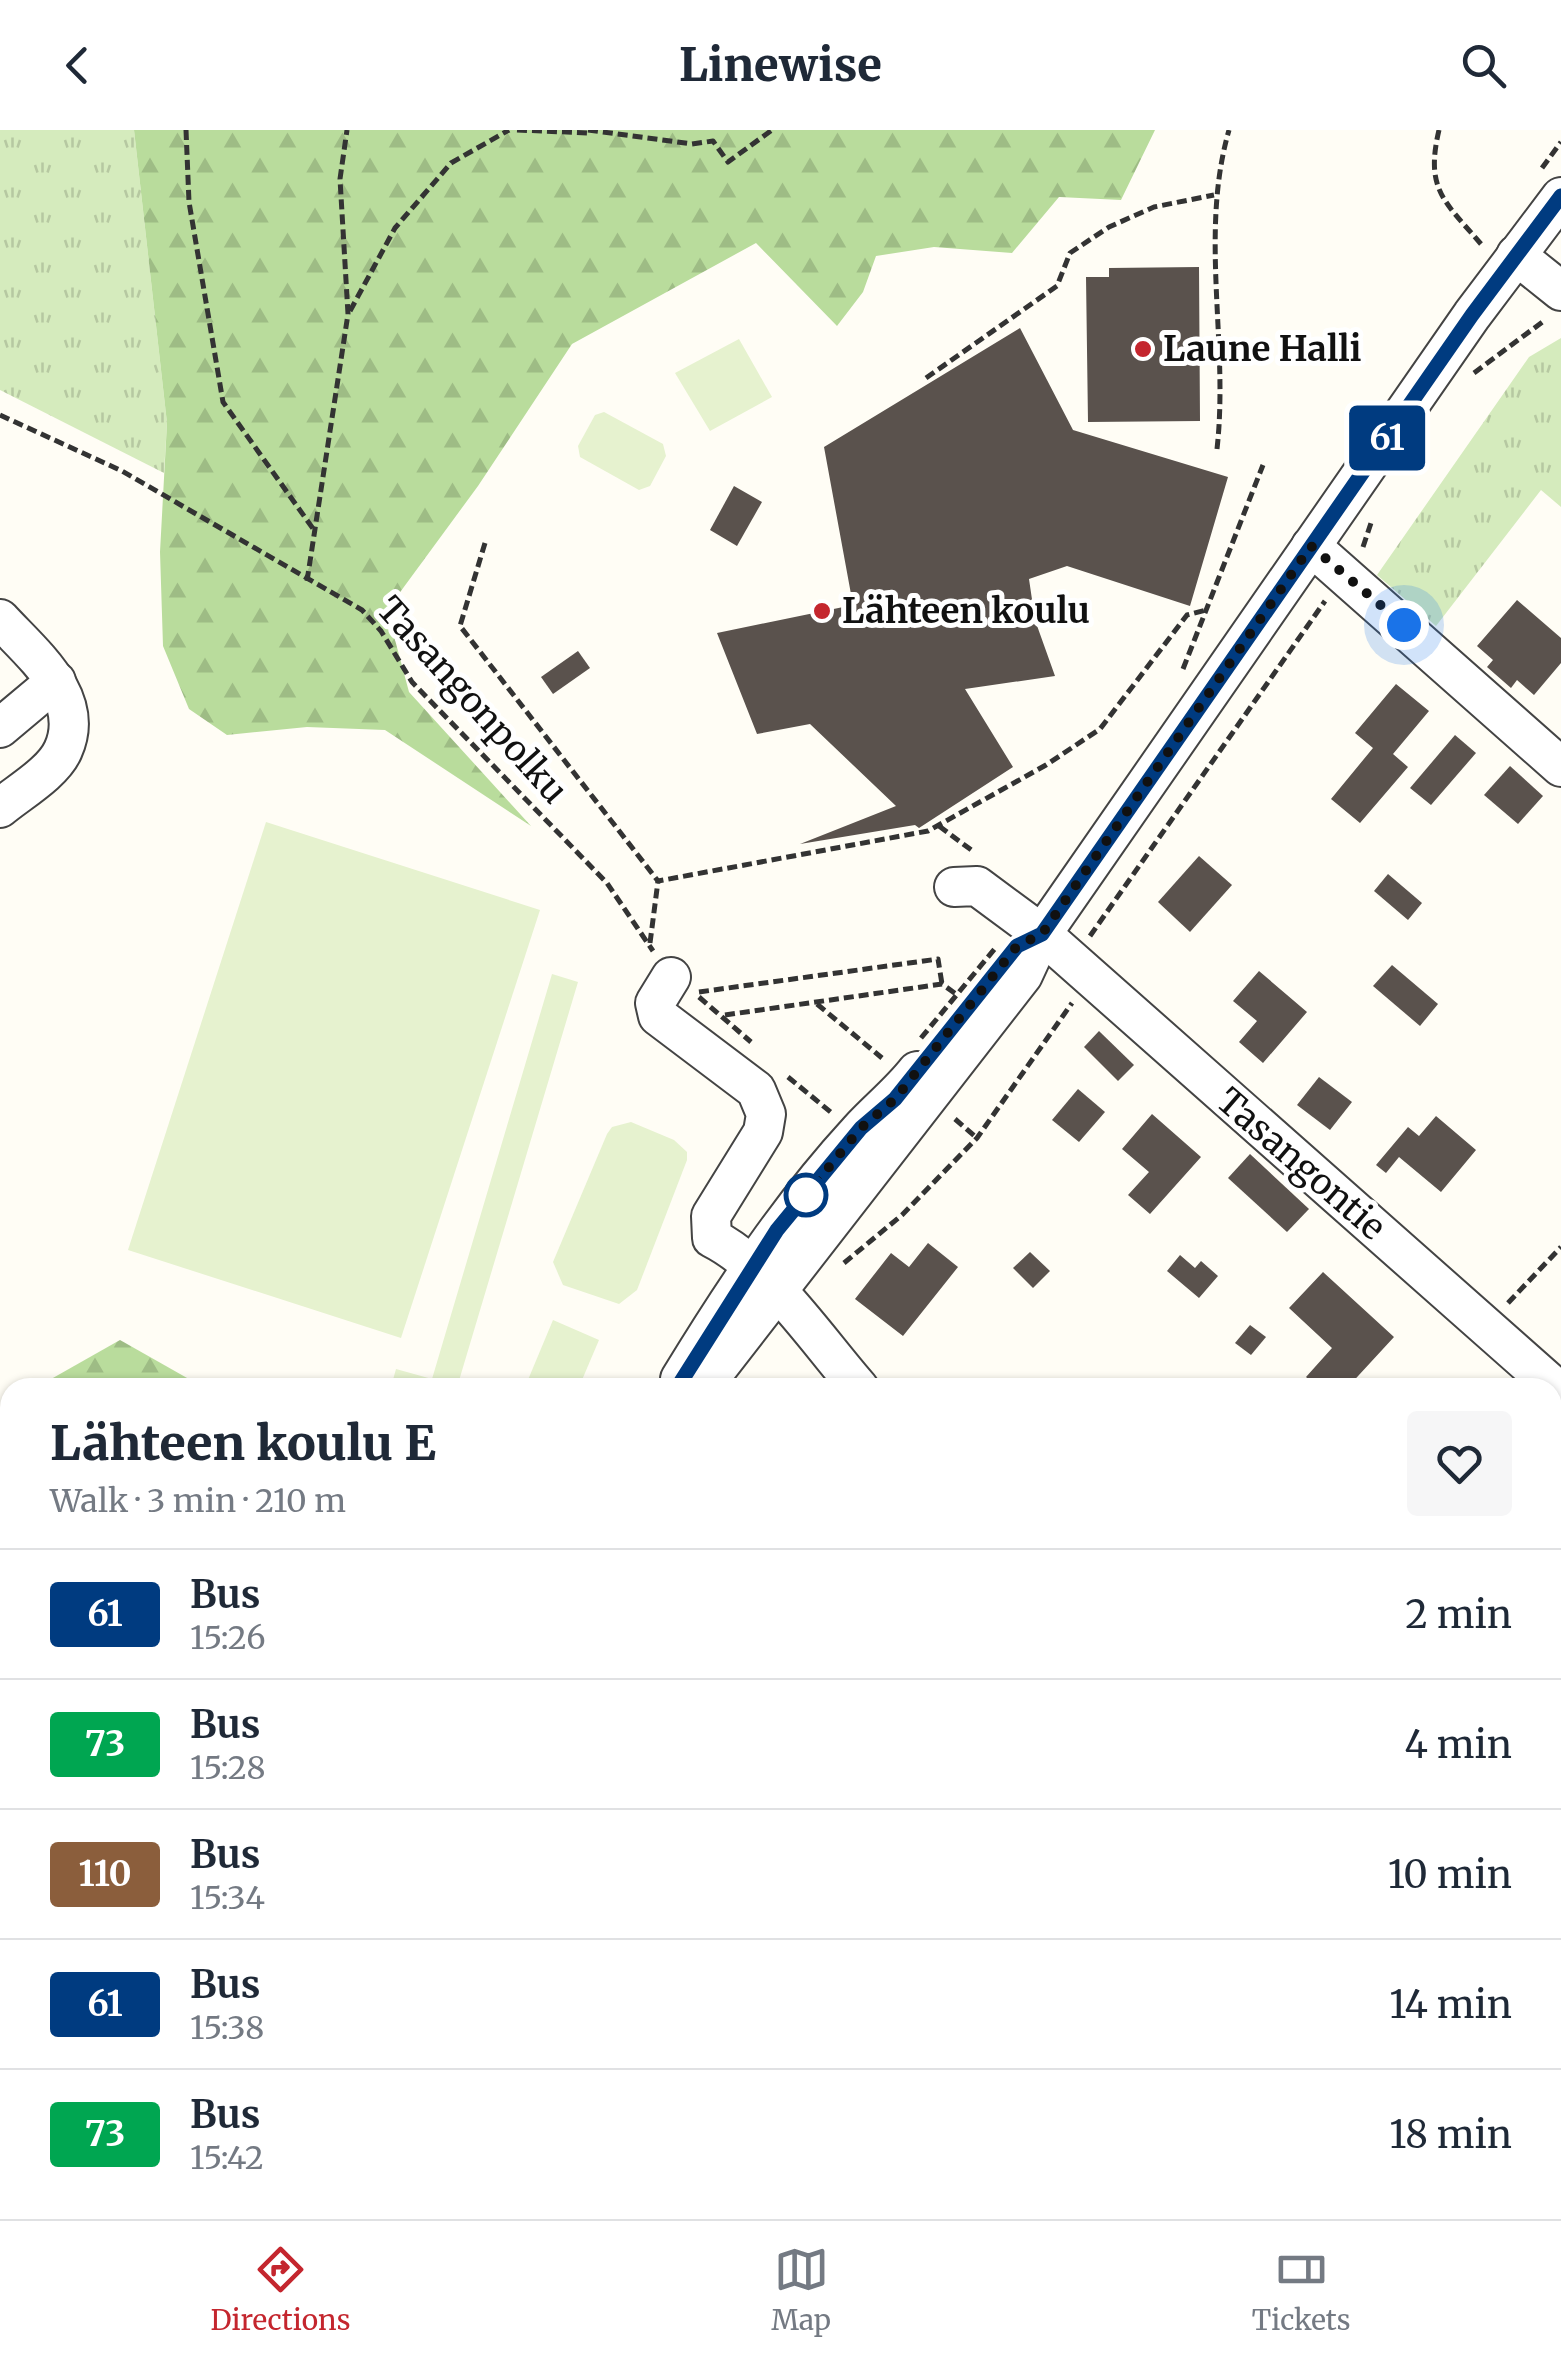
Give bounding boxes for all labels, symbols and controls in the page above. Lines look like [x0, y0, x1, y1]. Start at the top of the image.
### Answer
text: Linewise [679, 37, 882, 93]
icon: back [50, 38, 105, 93]
icon: search [1456, 38, 1511, 93]
place label: Laune Halli [1163, 327, 1362, 371]
marker: Laune Halli [1132, 338, 1154, 360]
line badge: 61 [1342, 406, 1432, 470]
text: 61 [1369, 416, 1405, 460]
street label: Tasangonpolku [368, 587, 576, 813]
place label: Lähteen koulu [842, 589, 1090, 633]
marker: Lähteen koulu [811, 600, 833, 622]
your location [1379, 600, 1429, 650]
street label: Tasangontie [1208, 1079, 1394, 1249]
unlabelled marker [785, 1174, 827, 1216]
button: heart [1407, 1411, 1512, 1516]
text: Lähteen koulu E [50, 1413, 436, 1473]
text: Walk · 3 min · 210 m [50, 1481, 346, 1521]
text: Bus [190, 1571, 260, 1618]
text: 2 min [1405, 1591, 1512, 1638]
text: 61 [87, 1592, 123, 1636]
text: 15:26 [190, 1618, 265, 1658]
text: Bus [190, 1701, 260, 1748]
text: 4 min [1404, 1721, 1512, 1768]
text: 73 [85, 1722, 125, 1766]
text: 15:28 [190, 1748, 266, 1788]
text: Bus [190, 1831, 260, 1878]
text: 10 min [1388, 1851, 1512, 1898]
text: 110 [78, 1852, 132, 1896]
text: 15:34 [190, 1878, 265, 1918]
text: Bus [190, 1961, 260, 2008]
text: 14 min [1389, 1981, 1512, 2028]
text: 61 [87, 1982, 123, 2026]
text: 15:38 [190, 2008, 264, 2048]
text: Bus [190, 2091, 260, 2138]
text: 18 min [1389, 2111, 1512, 2158]
text: 73 [85, 2112, 125, 2156]
text: 15:42 [190, 2138, 264, 2178]
tab: Directions [210, 2242, 350, 2338]
tab: Map [771, 2242, 831, 2338]
tab: Tickets [1252, 2242, 1351, 2338]

